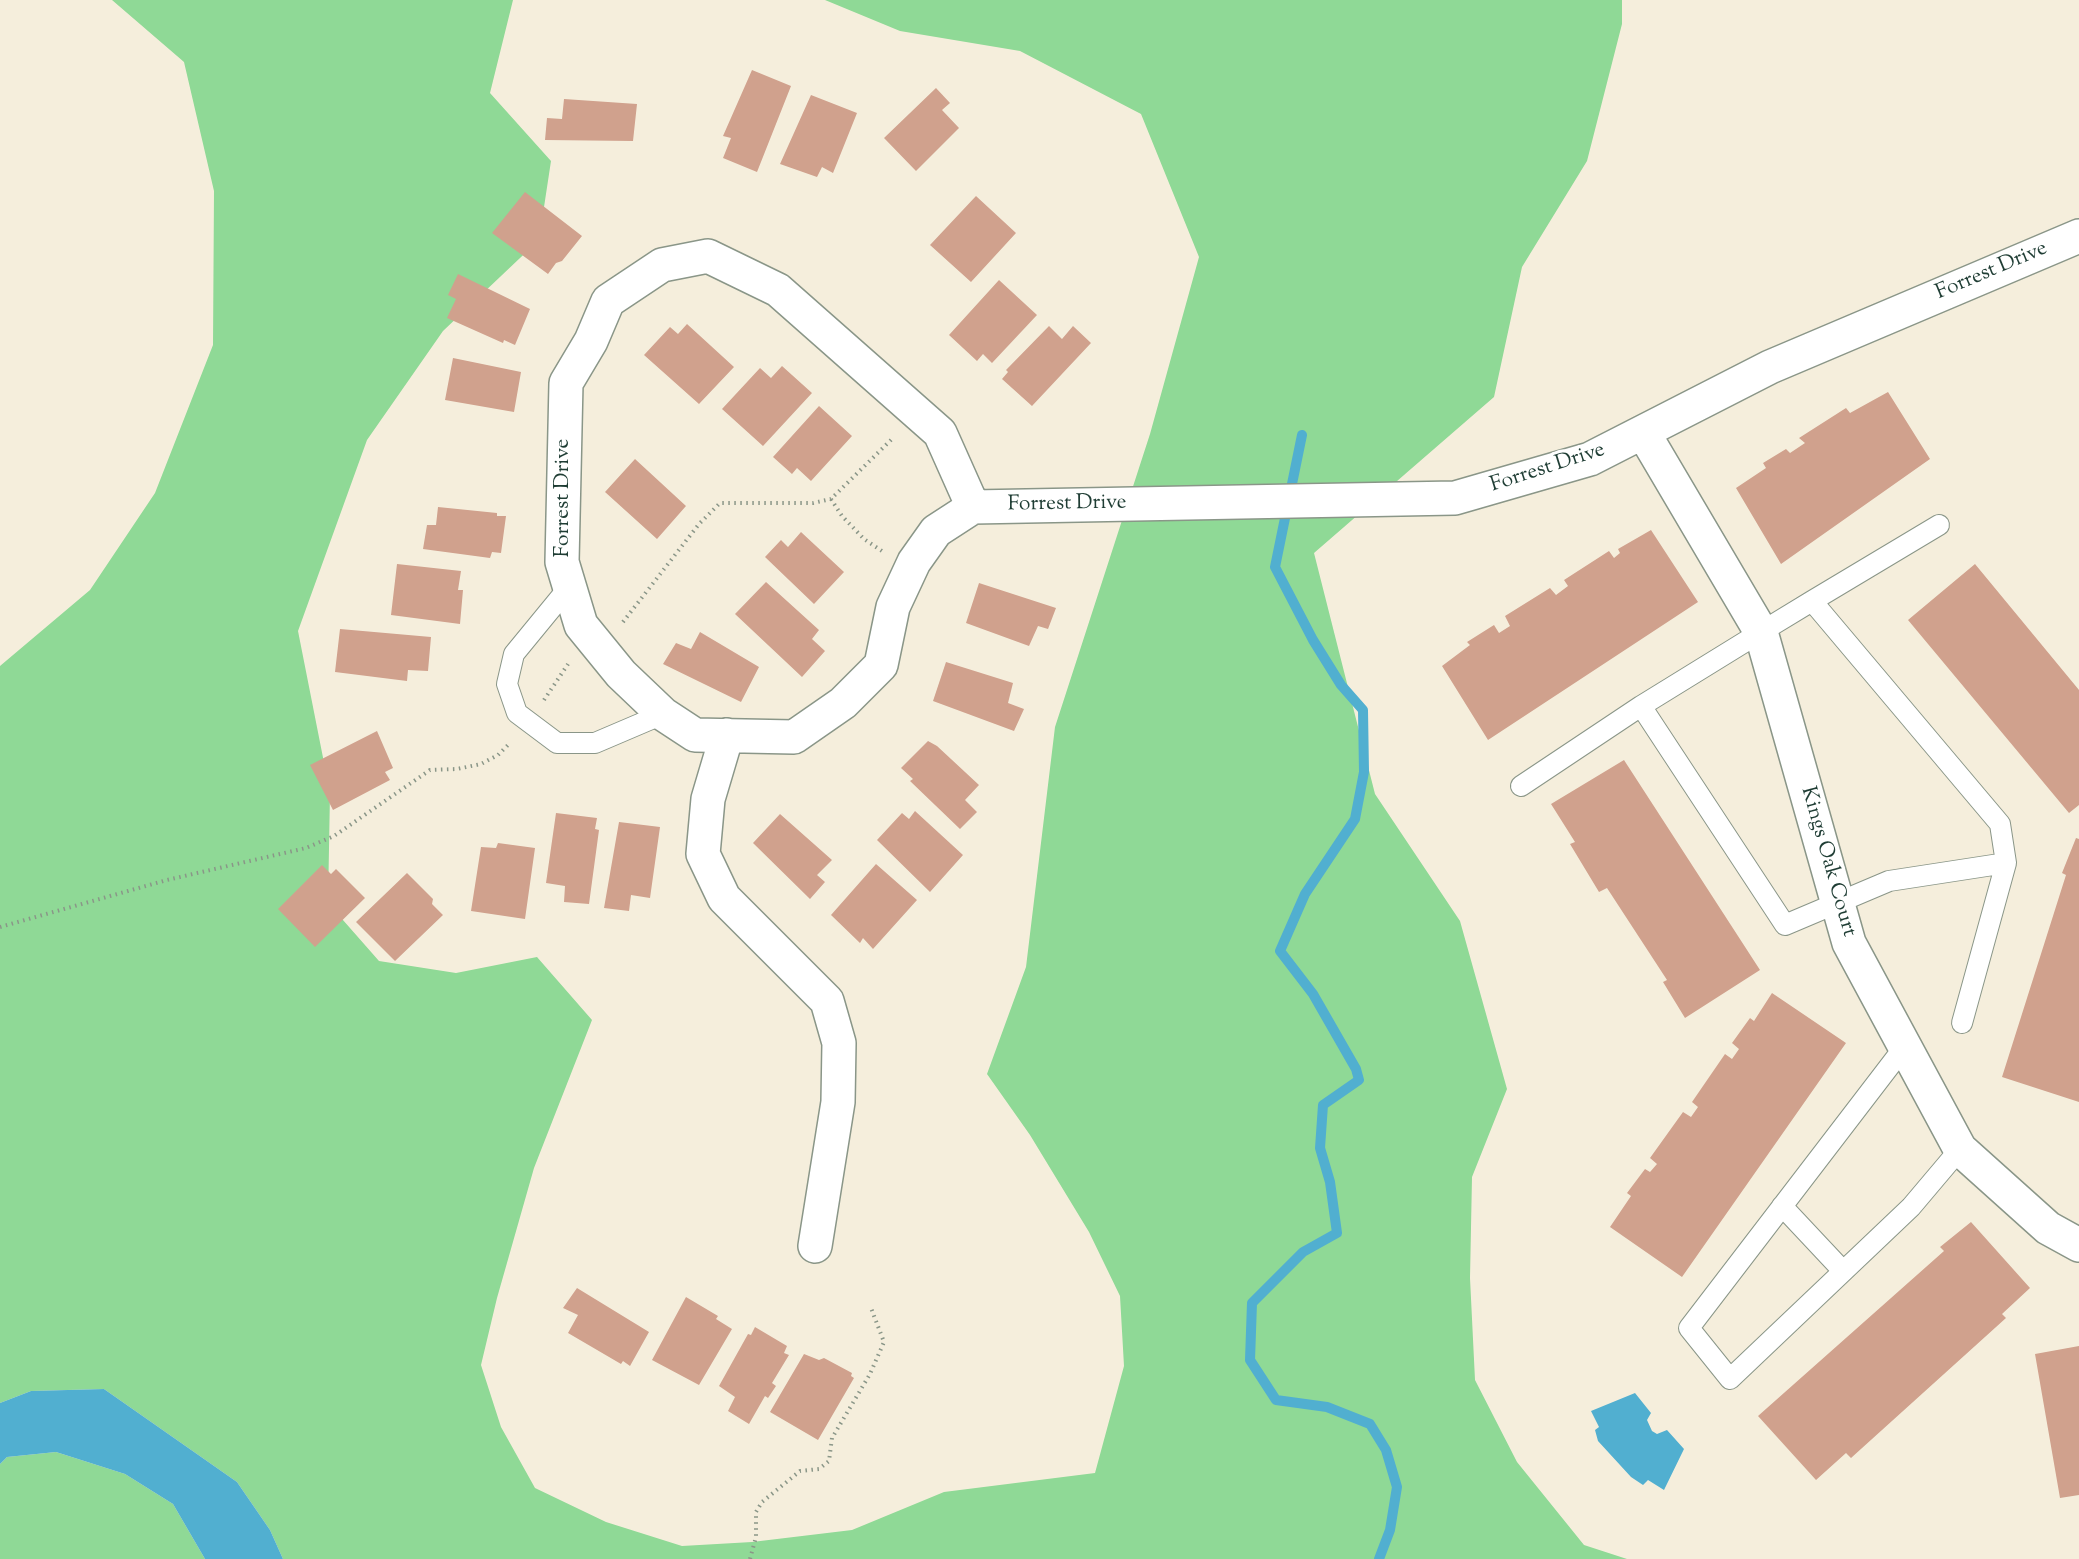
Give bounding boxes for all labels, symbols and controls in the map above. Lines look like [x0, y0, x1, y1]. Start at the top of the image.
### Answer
street label: Forrest Drive [1932, 237, 2052, 307]
street label: Forrest Drive [551, 439, 577, 557]
street label: Forrest Drive [1488, 439, 1608, 499]
street label: Forrest Drive [1007, 491, 1127, 519]
street label: Kings Oak Court [1794, 784, 1860, 940]

